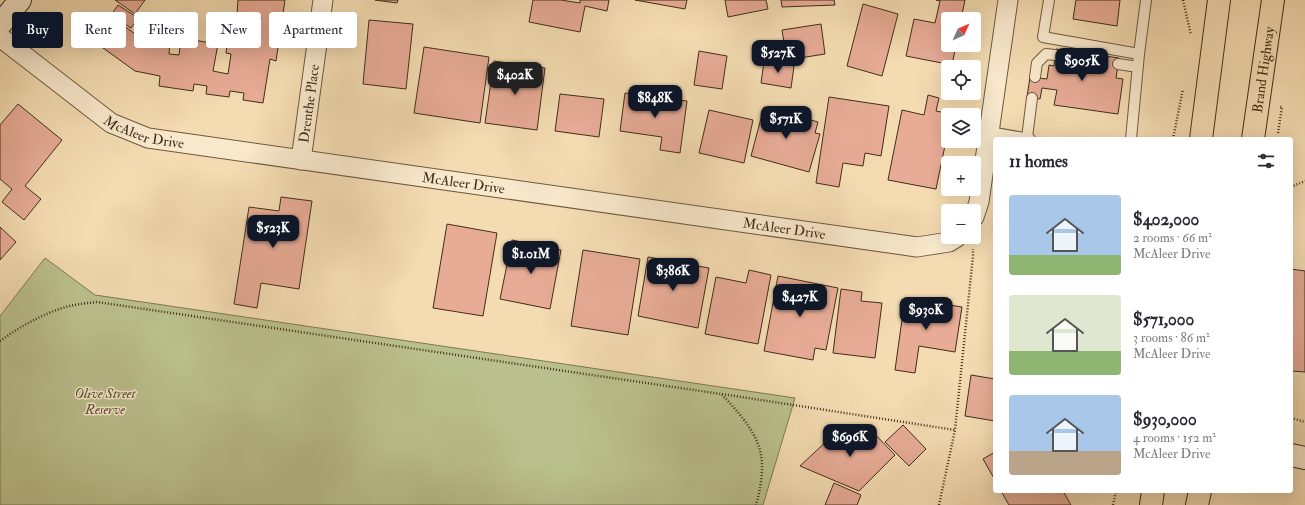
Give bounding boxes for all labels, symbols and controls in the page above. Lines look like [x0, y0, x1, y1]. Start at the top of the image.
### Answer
chip: Buy [12, 12, 63, 48]
chip: Rent [71, 12, 126, 48]
chip: Filters [134, 12, 198, 48]
chip: New [206, 12, 261, 48]
chip: Apartment [269, 12, 357, 48]
north arrow [941, 12, 981, 52]
map controls [941, 12, 981, 244]
street label: Brand Highway [1249, 25, 1279, 114]
pin: $527K [750, 40, 806, 74]
text: $527K [761, 45, 795, 61]
pin: $905K [1054, 48, 1110, 82]
text: $905K [1064, 53, 1100, 69]
button: locate [941, 60, 981, 100]
pin: $402K [487, 62, 543, 96]
street label: Drenthe Place [295, 63, 323, 144]
text: $402K [497, 67, 533, 83]
pin: $848K [627, 85, 683, 119]
text: $848K [637, 90, 673, 106]
pin: $571K [758, 106, 814, 140]
button: layers [941, 108, 981, 148]
text: $571K [770, 111, 802, 127]
street label: McAleer Drive [100, 112, 185, 152]
icon: filters [1255, 150, 1277, 172]
text: 11 homes [1009, 151, 1068, 172]
button: + [941, 156, 981, 196]
street label: McAleer Drive [421, 169, 506, 198]
button: − [941, 204, 981, 244]
text: $402,000 [1133, 209, 1199, 230]
icon: home [1041, 211, 1089, 259]
street label: McAleer Drive [742, 214, 827, 243]
pin: $523K [245, 215, 301, 249]
text: $523K [256, 220, 290, 236]
text: 2 rooms · 66 m² [1133, 230, 1212, 246]
pin: $1.01M [498, 241, 564, 275]
text: $1.01M [512, 246, 550, 262]
text: McAleer Drive [1133, 246, 1210, 262]
pin: $386K [645, 258, 701, 292]
text: $386K [656, 263, 690, 279]
pin: $427K [772, 284, 828, 318]
text: $427K [782, 289, 818, 305]
pin: $930K [898, 297, 954, 331]
text: $930K [909, 302, 943, 318]
text: $571,000 [1133, 309, 1194, 330]
icon: home [1041, 311, 1089, 359]
text: 3 rooms · 86 m² [1133, 330, 1210, 346]
text: McAleer Drive [1133, 346, 1210, 362]
park label: Olive Street Reserve [74, 385, 136, 418]
text: $930,000 [1133, 409, 1197, 430]
icon: home [1041, 411, 1089, 459]
pin: $696K [822, 424, 878, 458]
text: $696K [832, 429, 868, 445]
text: 4 rooms · 152 m² [1133, 430, 1216, 446]
text: McAleer Drive [1133, 446, 1210, 462]

